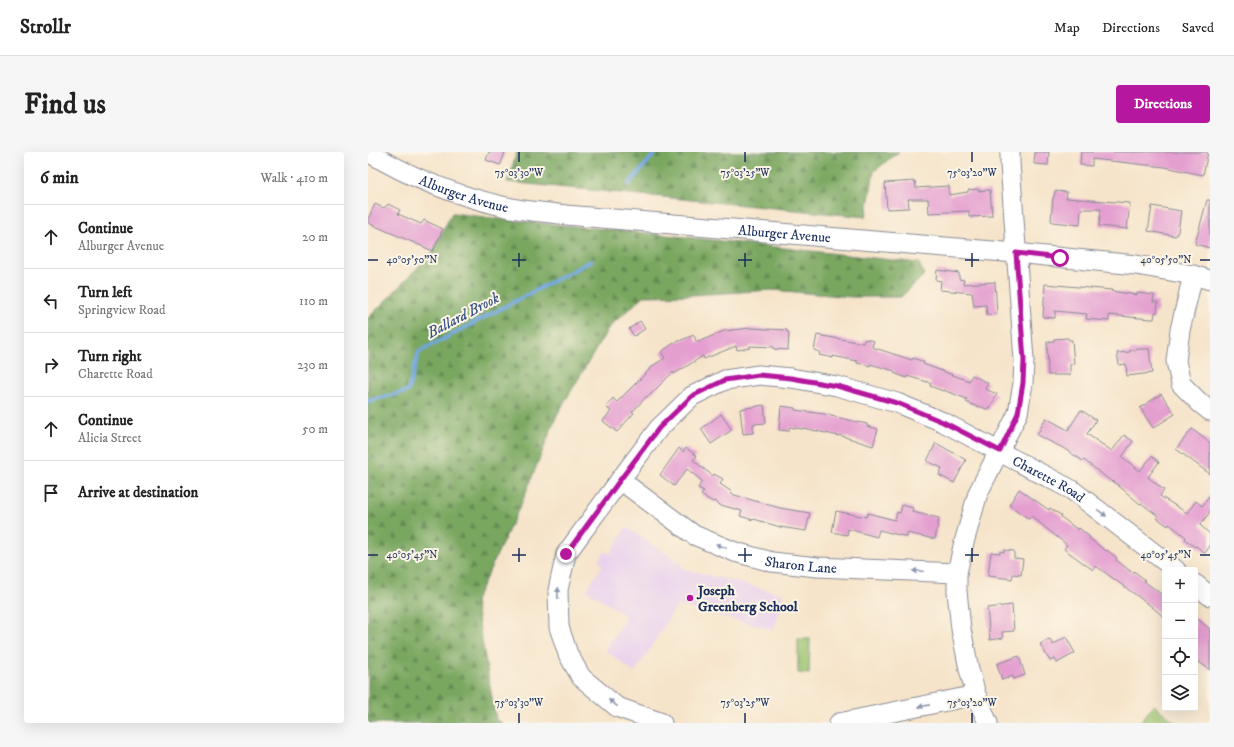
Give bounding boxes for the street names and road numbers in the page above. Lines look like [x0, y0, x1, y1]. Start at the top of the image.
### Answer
street label: Alburger Avenue [416, 172, 510, 217]
street label: Alburger Avenue [737, 222, 832, 247]
street label: Charette Road [1009, 452, 1088, 507]
street label: Sharon Lane [763, 552, 837, 578]

